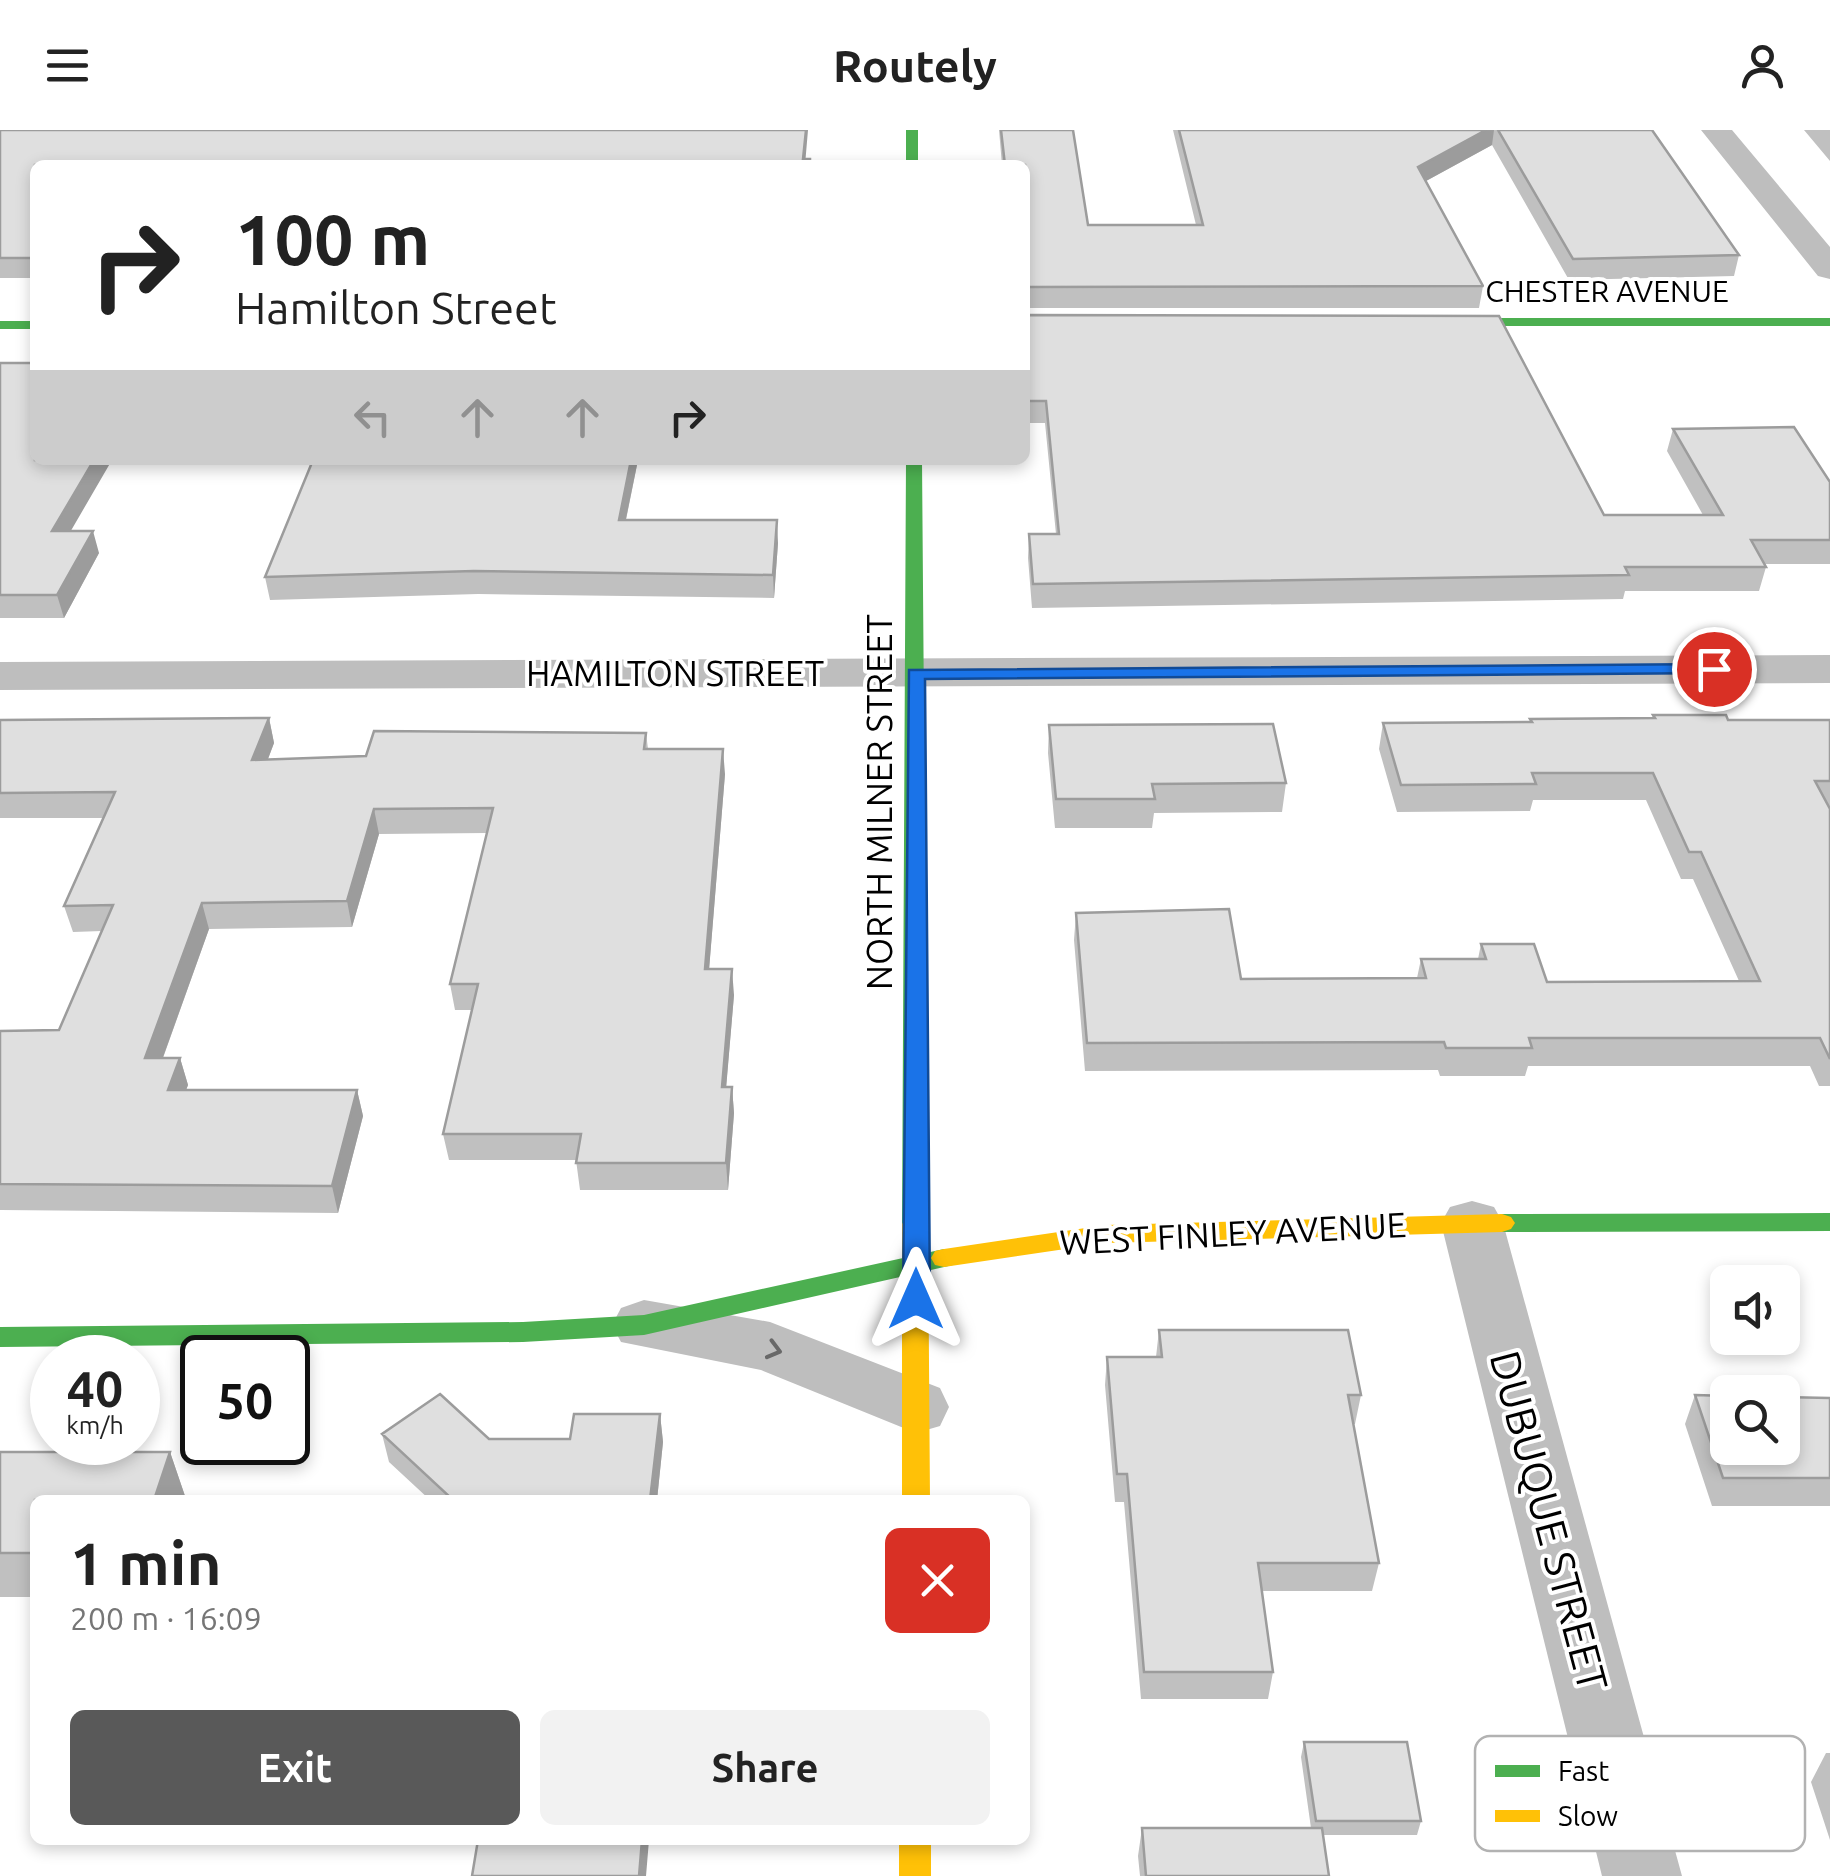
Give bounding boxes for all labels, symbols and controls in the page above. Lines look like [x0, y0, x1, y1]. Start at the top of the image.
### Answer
icon: menu [40, 38, 95, 93]
icon: person [1735, 38, 1790, 93]
text: Routely [833, 40, 997, 91]
icon: right [70, 200, 200, 330]
text: 100 m [235, 200, 430, 278]
street label: CHESTER AVENUE [1485, 274, 1729, 308]
text: Hamilton Street [235, 282, 557, 333]
icon: left [345, 390, 400, 445]
icon: ahead [450, 390, 505, 445]
icon: ahead [555, 390, 610, 445]
icon: right [660, 390, 715, 445]
street label: NORTH MILNER STREET [859, 614, 899, 990]
pin [1672, 627, 1757, 712]
icon: arrive [1687, 642, 1742, 697]
street label: HAMILTON STREET [526, 653, 824, 693]
street label: WEST FINLEY AVENUE [1059, 1204, 1407, 1262]
position arrow [864, 1247, 968, 1351]
map controls [1710, 1265, 1800, 1465]
button: sound [1710, 1265, 1800, 1355]
speed limit sign: 50 [180, 1335, 310, 1465]
one-way arrow [765, 1338, 783, 1359]
street label: DUBUQUE STREET [1481, 1346, 1617, 1696]
text: 40 [67, 1360, 123, 1416]
button: search [1710, 1375, 1800, 1465]
text: km/h [66, 1411, 124, 1439]
button: close [885, 1528, 990, 1633]
text: 1 min [70, 1529, 222, 1596]
text: 200 m · 16:09 [70, 1600, 262, 1636]
button: Exit [70, 1710, 520, 1825]
button: Share [540, 1710, 990, 1825]
legend [1475, 1736, 1805, 1851]
text: Fast [1558, 1755, 1609, 1786]
text: Slow [1558, 1800, 1618, 1831]

